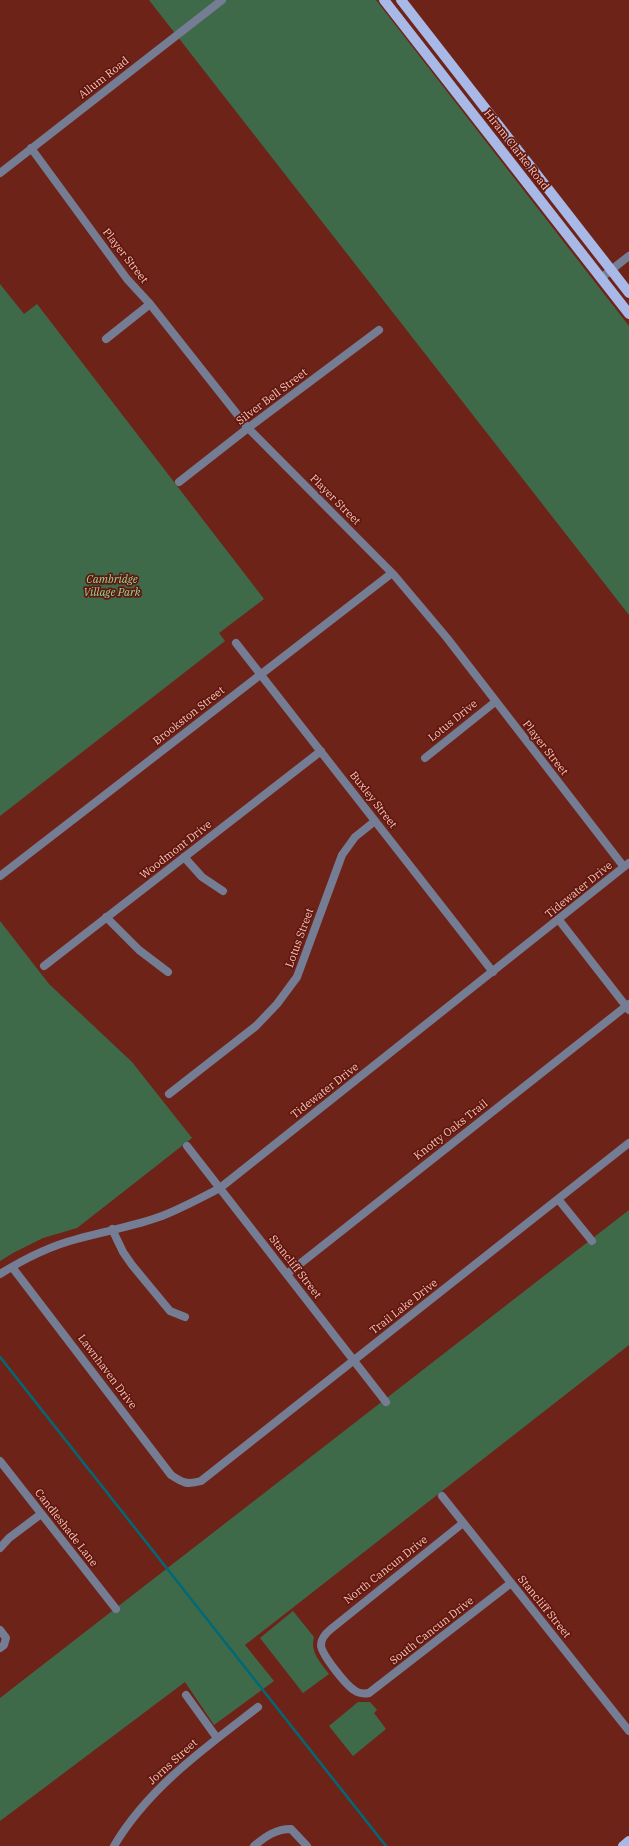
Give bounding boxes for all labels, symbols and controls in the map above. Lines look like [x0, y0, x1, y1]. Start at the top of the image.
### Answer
street label: Allum Road [76, 54, 132, 102]
street label: Hiram Clarke Road [481, 107, 551, 193]
street label: Player Street [99, 226, 151, 286]
street label: Silver Bell Street [234, 366, 310, 428]
street label: Player Street [307, 472, 363, 528]
park label: Cambridge Village Park [83, 573, 141, 599]
street label: Brookston Street [151, 684, 227, 748]
street label: Lotus Drive [426, 697, 480, 745]
street label: Player Street [519, 718, 571, 778]
street label: Buxley Street [347, 769, 399, 831]
street label: Woodmont Drive [138, 818, 214, 882]
street label: Tidewater Drive [543, 859, 615, 921]
street label: Lotus Street [283, 906, 317, 970]
street label: Tidewater Drive [288, 1060, 362, 1122]
street label: Knotty Oaks Trail [412, 1097, 490, 1163]
street label: Stancliff Street [266, 1233, 324, 1301]
street label: Trail Lake Drive [368, 1276, 440, 1338]
street label: Lawnhaven Drive [75, 1332, 139, 1412]
street label: Candleshade Lane [32, 1487, 100, 1569]
street label: North Cancun Drive [341, 1533, 431, 1607]
street label: Stancliff Street [515, 1573, 573, 1641]
street label: South Cancun Drive [387, 1594, 477, 1668]
street label: Jorns Street [146, 1736, 200, 1788]

